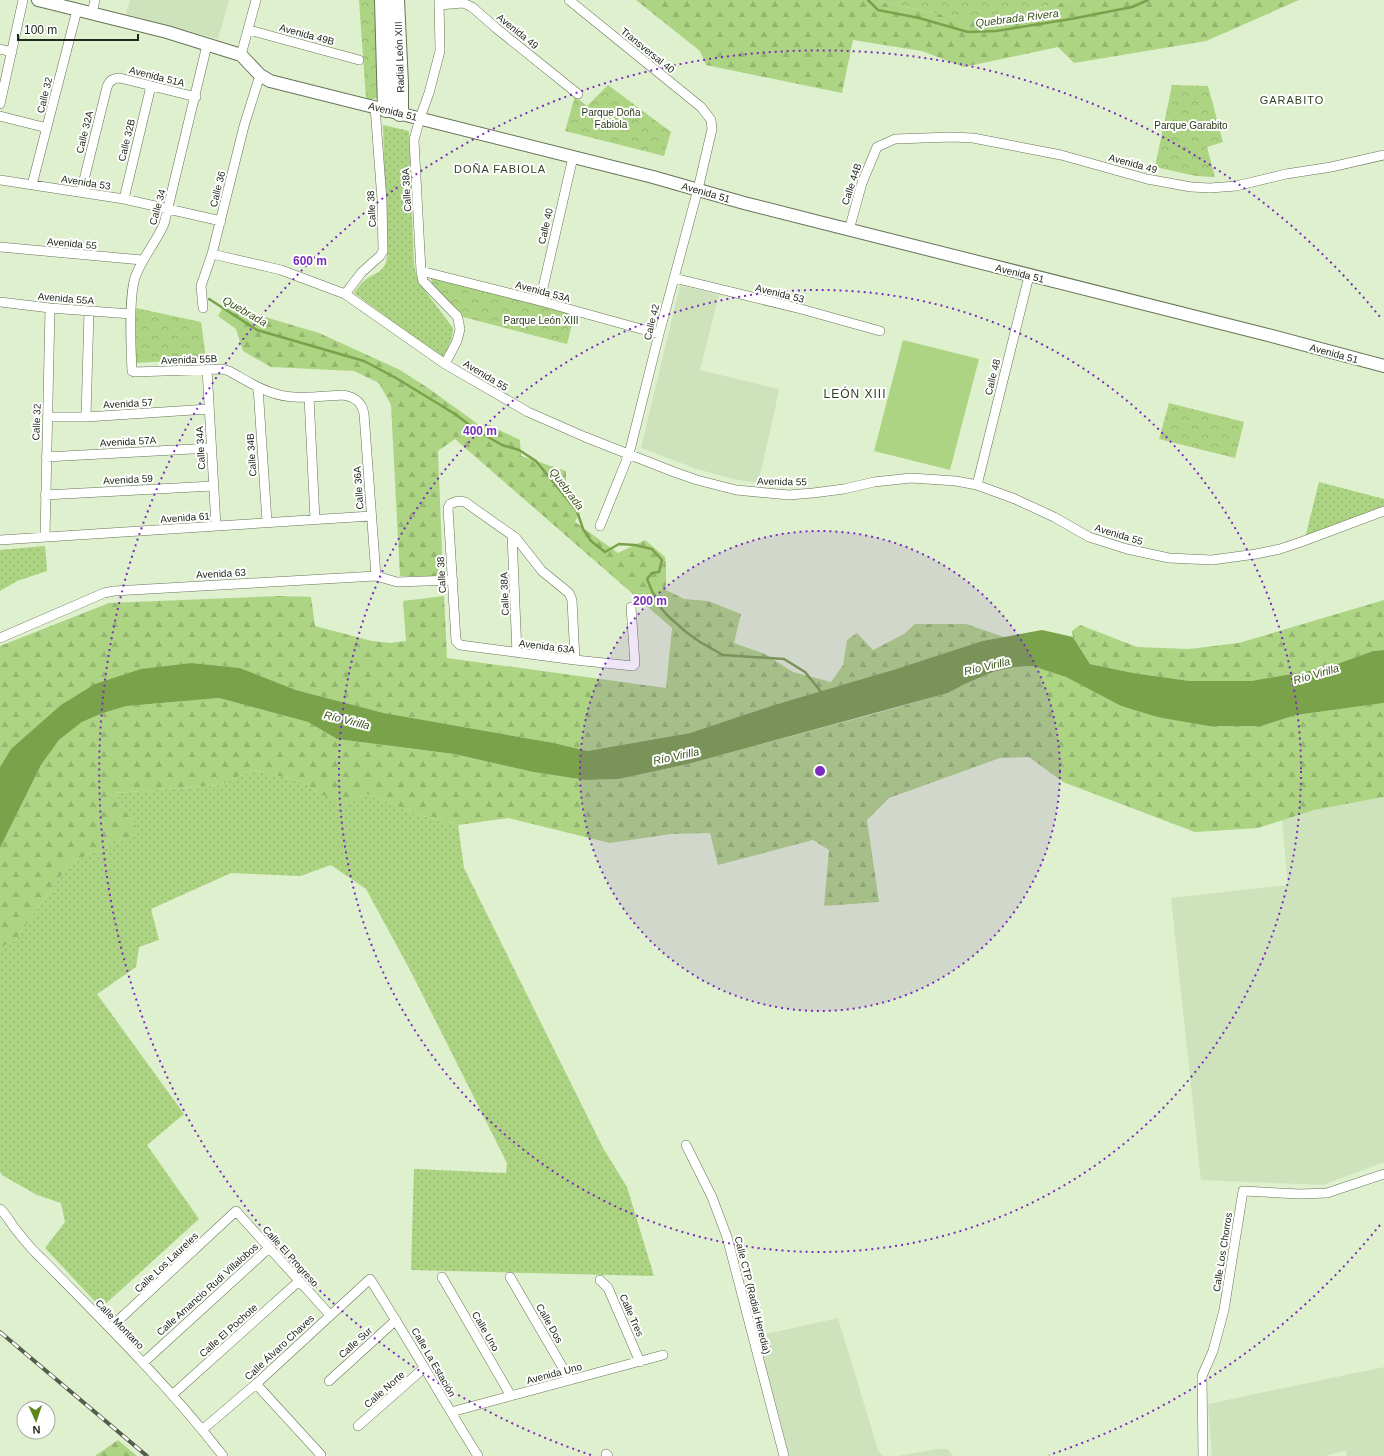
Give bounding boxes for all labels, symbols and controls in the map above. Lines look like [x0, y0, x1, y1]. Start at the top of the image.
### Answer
water label: Quebrada Rivera [975, 7, 1059, 29]
street label: Avenida 49 [495, 11, 541, 52]
scale bar [18, 16, 138, 42]
street label: Radial León XIII [393, 21, 406, 93]
street label: Avenida 49B [278, 22, 336, 47]
text: 100 m [24, 23, 57, 37]
street label: Transversal 40 [619, 25, 677, 76]
street label: Avenida 51A [128, 64, 186, 89]
street label: Calle 32 [35, 76, 54, 114]
district label: GARABITO [1260, 94, 1324, 106]
street label: Avenida 51 [367, 100, 419, 123]
park label: Parque Doña Fabiola [582, 107, 641, 130]
street label: Calle 32A [74, 109, 95, 154]
street label: Calle 32B [116, 117, 137, 162]
park label: Parque Garabito [1154, 120, 1228, 131]
street label: Avenida 49 [1107, 152, 1159, 175]
street label: Calle 44B [840, 162, 864, 206]
district label: DOÑA FABIOLA [454, 163, 546, 175]
street label: Calle 38A [400, 168, 413, 212]
street label: Calle 36 [208, 170, 227, 208]
street label: Avenida 53 [60, 173, 112, 192]
street label: Avenida 51 [680, 180, 732, 205]
street label: Calle 34 [147, 188, 168, 226]
street label: Calle 38 [365, 190, 378, 228]
street label: Calle 40 [536, 207, 555, 245]
street label: Avenida 55 [47, 236, 98, 251]
text: 600 m [293, 254, 327, 268]
street label: Avenida 51 [994, 262, 1046, 285]
street label: Avenida 53A [514, 279, 572, 304]
street label: Avenida 53 [754, 282, 806, 305]
street label: Avenida 55A [37, 291, 95, 306]
water label: Quebrada [221, 294, 269, 328]
street label: Calle 42 [642, 303, 661, 341]
park label: Parque León XIII [503, 315, 579, 326]
street label: Avenida 51 [1308, 342, 1360, 365]
street label: Avenida 55B [161, 353, 218, 366]
street label: Avenida 55 [462, 358, 510, 393]
street label: Calle 48 [983, 358, 1002, 396]
district label: LEÓN XIII [823, 386, 887, 401]
street label: Avenida 57 [103, 397, 154, 410]
street label: Calle 32 [30, 403, 43, 441]
text: 400 m [463, 424, 497, 438]
street label: Calle 34A [194, 426, 207, 470]
street label: Calle 34B [244, 433, 258, 477]
street label: Avenida 57A [100, 435, 157, 448]
street label: Calle 36A [351, 466, 365, 510]
water label: Quebrada [547, 466, 587, 512]
street label: Avenida 59 [103, 473, 154, 486]
street label: Avenida 55 [757, 476, 807, 487]
street label: Avenida 61 [160, 510, 211, 525]
street label: Avenida 55 [1093, 522, 1145, 547]
street label: Calle 38 [435, 556, 448, 594]
street label: Avenida 63 [196, 567, 247, 580]
street label: Calle 38A [498, 572, 511, 616]
text: 200 m [633, 594, 667, 608]
street label: Avenida 63A [518, 638, 576, 655]
water label: Río Virilla [963, 655, 1011, 677]
water label: Río Virilla [1292, 662, 1340, 686]
water label: Río Virilla [323, 709, 371, 731]
water label: Río Virilla [652, 745, 700, 767]
centre of rings [813, 764, 827, 778]
street label: Calle Los Chorros [1211, 1212, 1234, 1292]
street label: Calle El Progreso [261, 1224, 321, 1289]
street label: Calle Los Laureles [132, 1230, 200, 1295]
street label: Calle CTP (Radial Heredia) [733, 1235, 772, 1355]
street label: Calle Amancio Rudi Villalobos [154, 1241, 260, 1338]
street label: Calle Tres [617, 1292, 646, 1338]
street label: Calle Montano [93, 1297, 146, 1352]
street label: Calle El Pochote [197, 1301, 260, 1359]
street label: Calle Dos [534, 1302, 565, 1345]
street label: Calle Uno [470, 1309, 502, 1353]
street label: Calle Álvaro Chaves [242, 1312, 316, 1382]
street label: Calle Sur [336, 1324, 375, 1360]
street label: Calle La Estación [409, 1326, 458, 1399]
street label: Avenida Uno [525, 1361, 584, 1386]
street label: Calle Norte [362, 1369, 407, 1410]
north arrow [16, 1400, 56, 1440]
text: N [32, 1424, 41, 1436]

